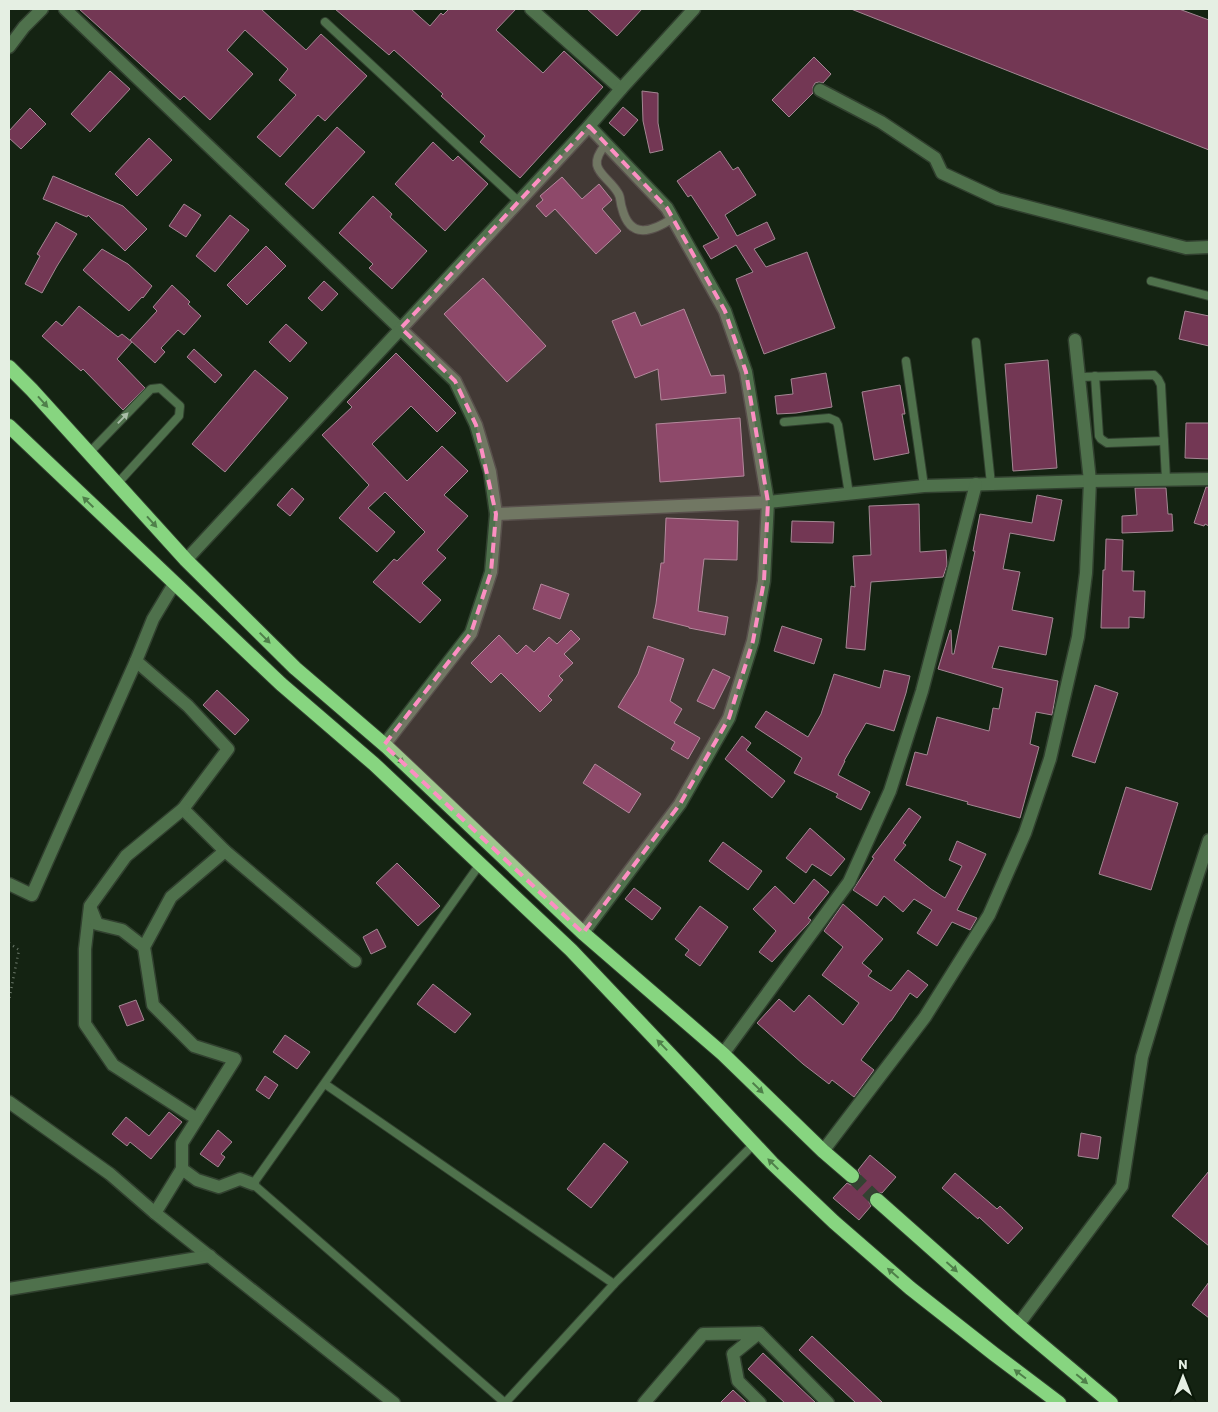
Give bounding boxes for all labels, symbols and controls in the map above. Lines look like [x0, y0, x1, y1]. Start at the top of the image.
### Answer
one-way arrow [37, 395, 48, 408]
one-way arrow [117, 413, 129, 425]
one-way arrow [82, 496, 94, 508]
one-way arrow [146, 516, 157, 529]
one-way arrow [259, 632, 271, 644]
one-way arrow [393, 753, 405, 765]
one-way arrow [656, 1039, 668, 1051]
one-way arrow [752, 1082, 764, 1094]
one-way arrow [767, 1158, 779, 1170]
one-way arrow [946, 1261, 958, 1273]
one-way arrow [887, 1267, 899, 1279]
north arrow [1158, 1352, 1208, 1402]
text: N [1178, 1355, 1188, 1372]
one-way arrow [1013, 1369, 1027, 1379]
one-way arrow [1075, 1373, 1087, 1385]

